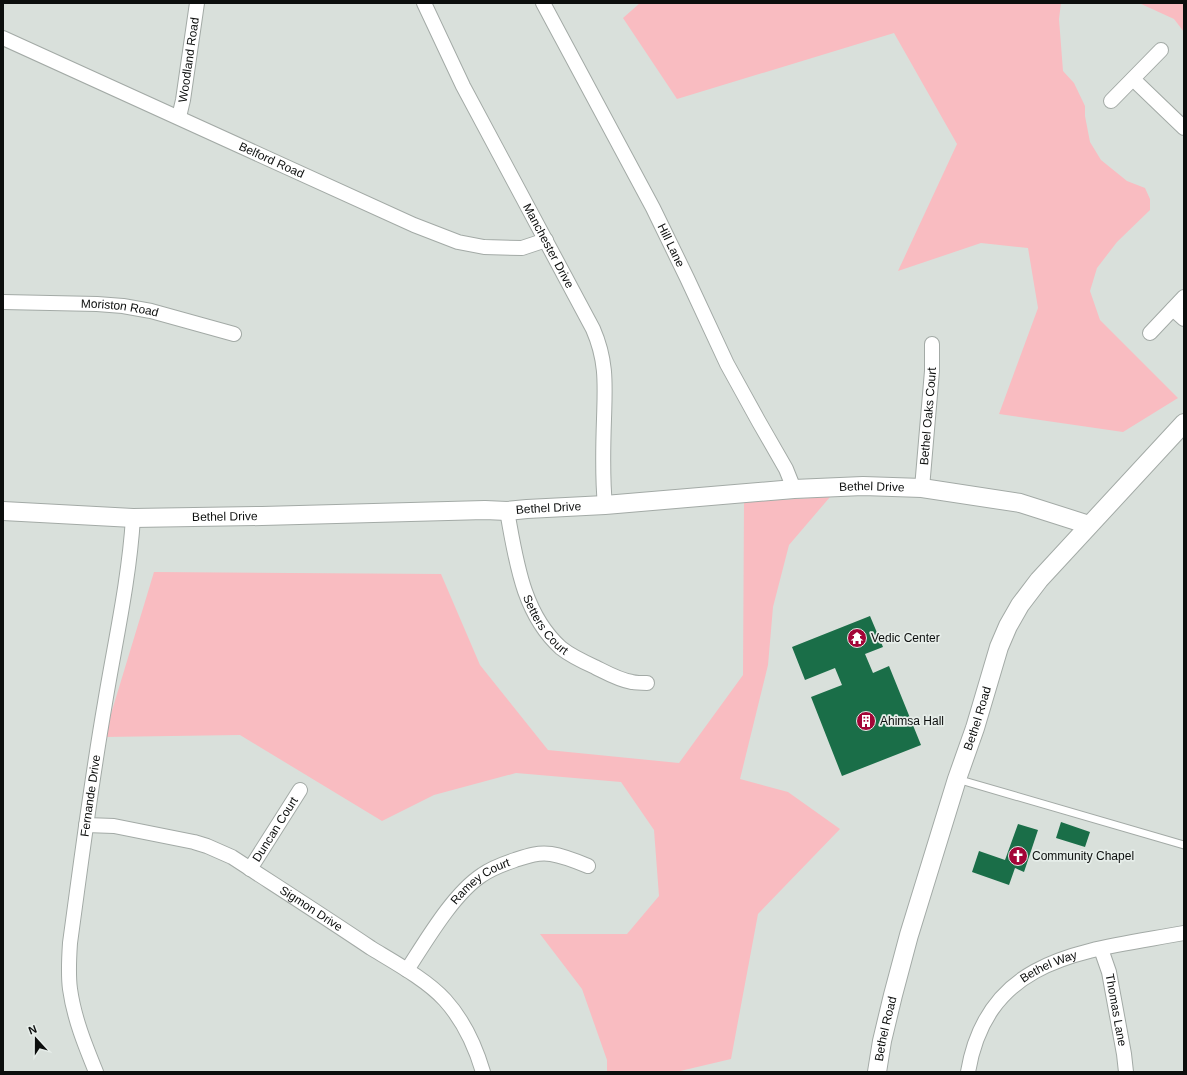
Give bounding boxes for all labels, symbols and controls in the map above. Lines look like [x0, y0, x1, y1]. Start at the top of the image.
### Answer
street label: Woodland Road [176, 16, 202, 103]
street label: Belford Road [237, 139, 306, 181]
street label: Manchester Drive [520, 201, 577, 291]
street label: Hill Lane [655, 221, 688, 270]
street label: Moriston Road [81, 297, 160, 320]
street label: Bethel Oaks Court [917, 367, 939, 466]
street label: Bethel Drive [839, 479, 905, 494]
street label: Bethel Drive [515, 499, 582, 517]
street label: Bethel Drive [192, 509, 258, 524]
street label: Setters Court [520, 593, 571, 658]
temple icon: Vedic Center [846, 627, 868, 649]
place label: Vedic Center [871, 631, 940, 645]
street label: Bethel Road [961, 685, 994, 752]
building icon: Ahimsa Hall [855, 710, 877, 732]
place label: Ahimsa Hall [880, 714, 944, 728]
street label: Fernande Drive [78, 753, 103, 838]
street label: Duncan Court [249, 794, 301, 864]
church icon: Community Chapel [1007, 845, 1029, 867]
place label: Community Chapel [1032, 849, 1134, 863]
street label: Ramey Court [448, 855, 512, 907]
street label: Sigmon Drive [277, 883, 346, 934]
street label: Bethel Way [1017, 948, 1079, 986]
street label: Thomas Lane [1102, 973, 1130, 1048]
street label: Bethel Road [872, 995, 899, 1062]
north arrow [16, 1019, 56, 1059]
text: N [27, 1023, 38, 1037]

